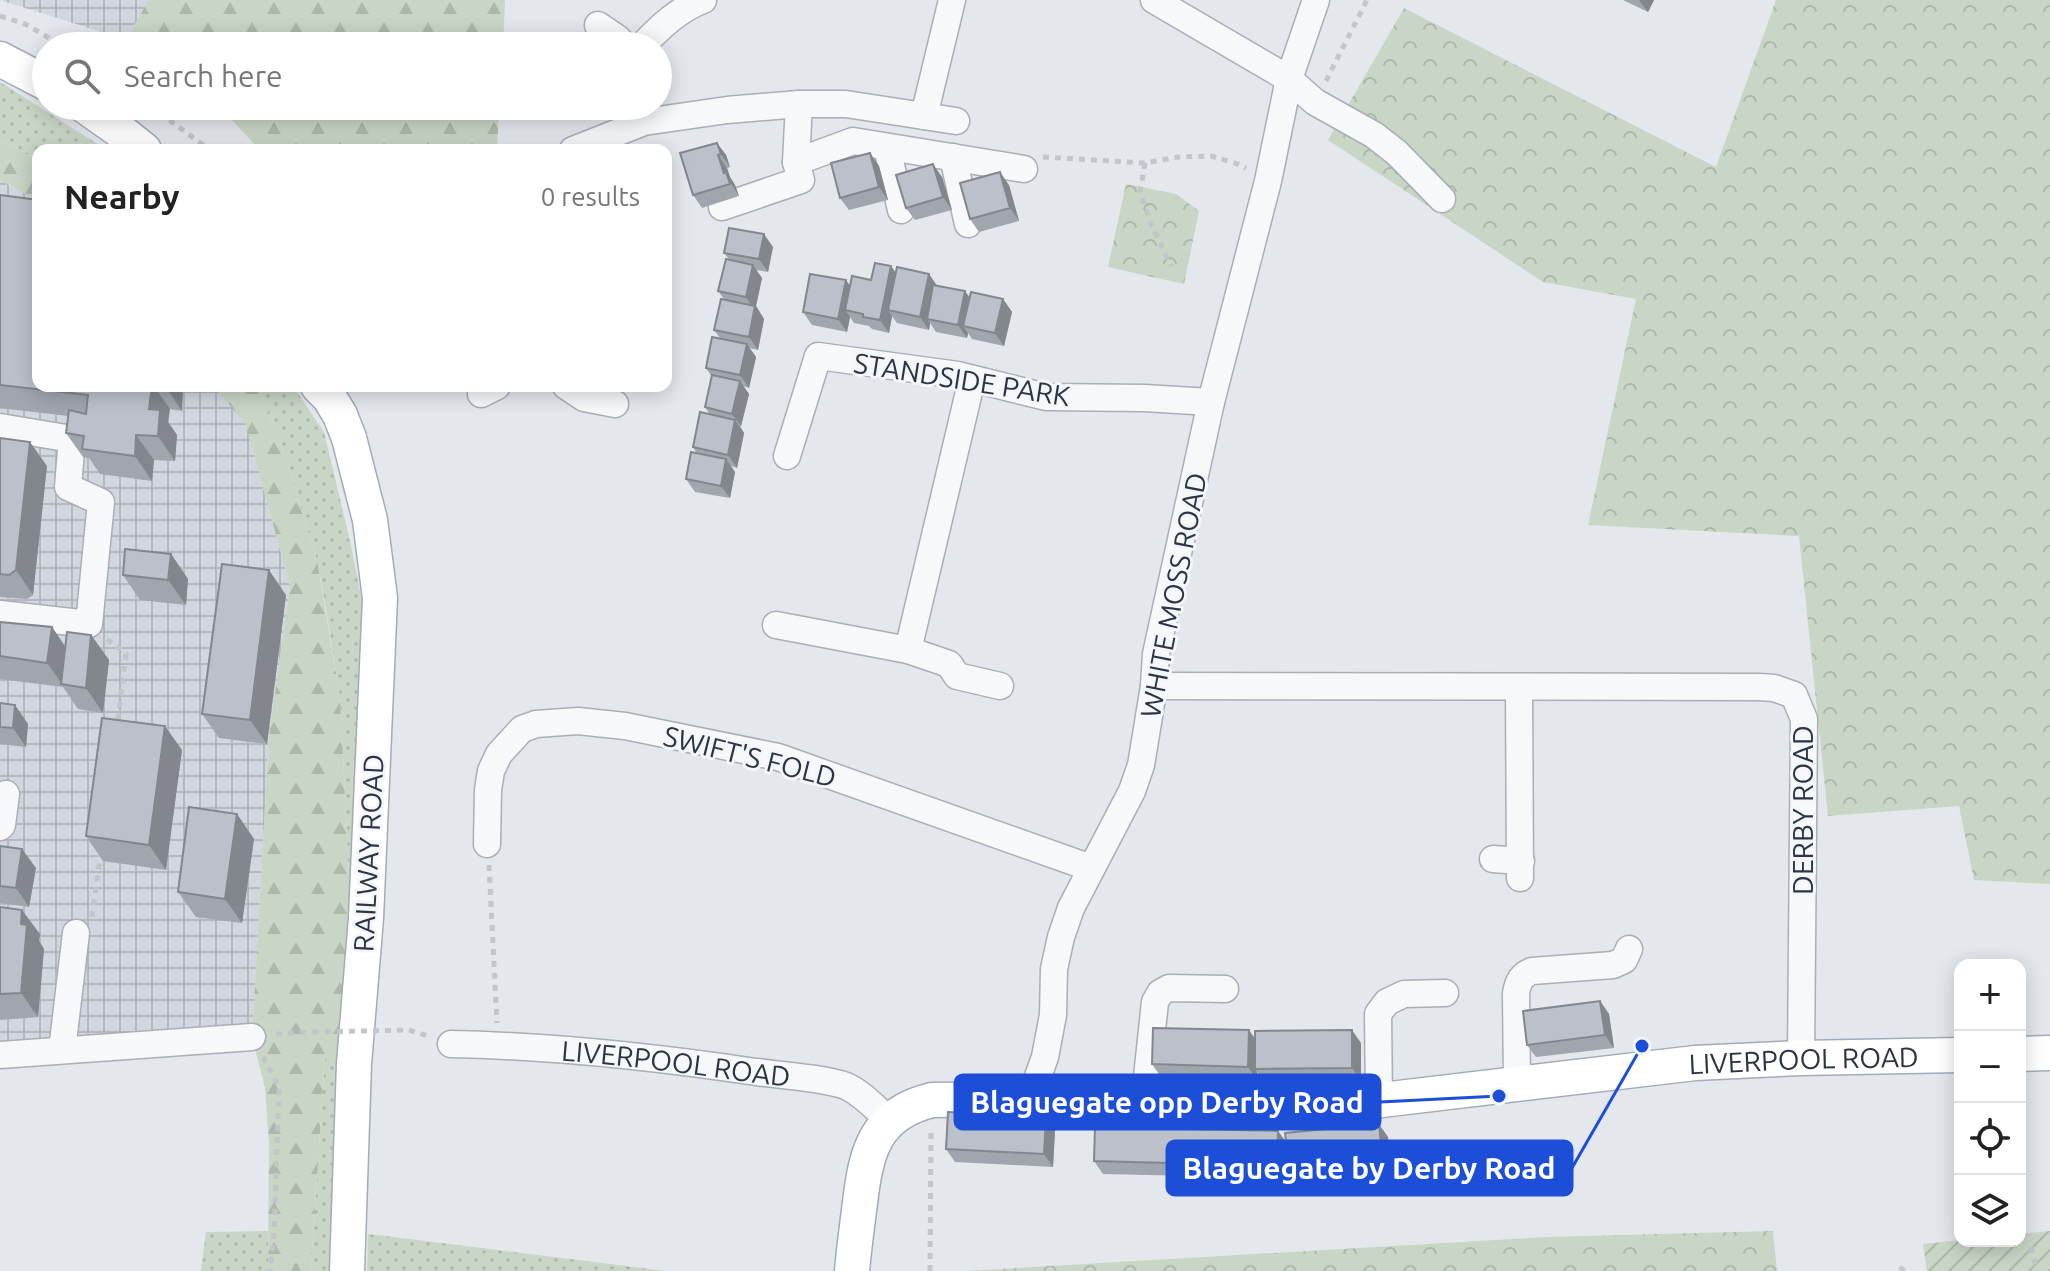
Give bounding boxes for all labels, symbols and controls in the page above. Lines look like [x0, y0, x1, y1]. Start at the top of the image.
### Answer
search box [32, 32, 672, 120]
icon: search [60, 54, 104, 98]
text: Search here [124, 59, 283, 93]
text: Nearby [64, 177, 179, 215]
text: 0 results [541, 182, 640, 211]
street label: STANDSIDE PARK [852, 347, 1072, 411]
street label: WHITE MOSS ROAD [1134, 470, 1212, 720]
street label: SWIFT'S FOLD [661, 720, 839, 792]
street label: DERBY ROAD [1787, 725, 1818, 895]
street label: RAILWAY ROAD [347, 753, 389, 953]
map controls [1954, 959, 2026, 1247]
button: + [1954, 959, 2026, 1031]
button: − [1954, 1031, 2026, 1103]
street label: LIVERPOOL ROAD [561, 1034, 792, 1091]
street label: LIVERPOOL ROAD [1688, 1040, 1919, 1079]
callout: Blaguegate opp Derby Road [955, 1075, 1380, 1129]
text: Blaguegate opp Derby Road [970, 1085, 1364, 1119]
button: locate [1954, 1103, 2026, 1175]
callout: Blaguegate by Derby Road [1167, 1141, 1572, 1195]
text: Blaguegate by Derby Road [1182, 1151, 1556, 1185]
button: layers [1954, 1175, 2026, 1247]

